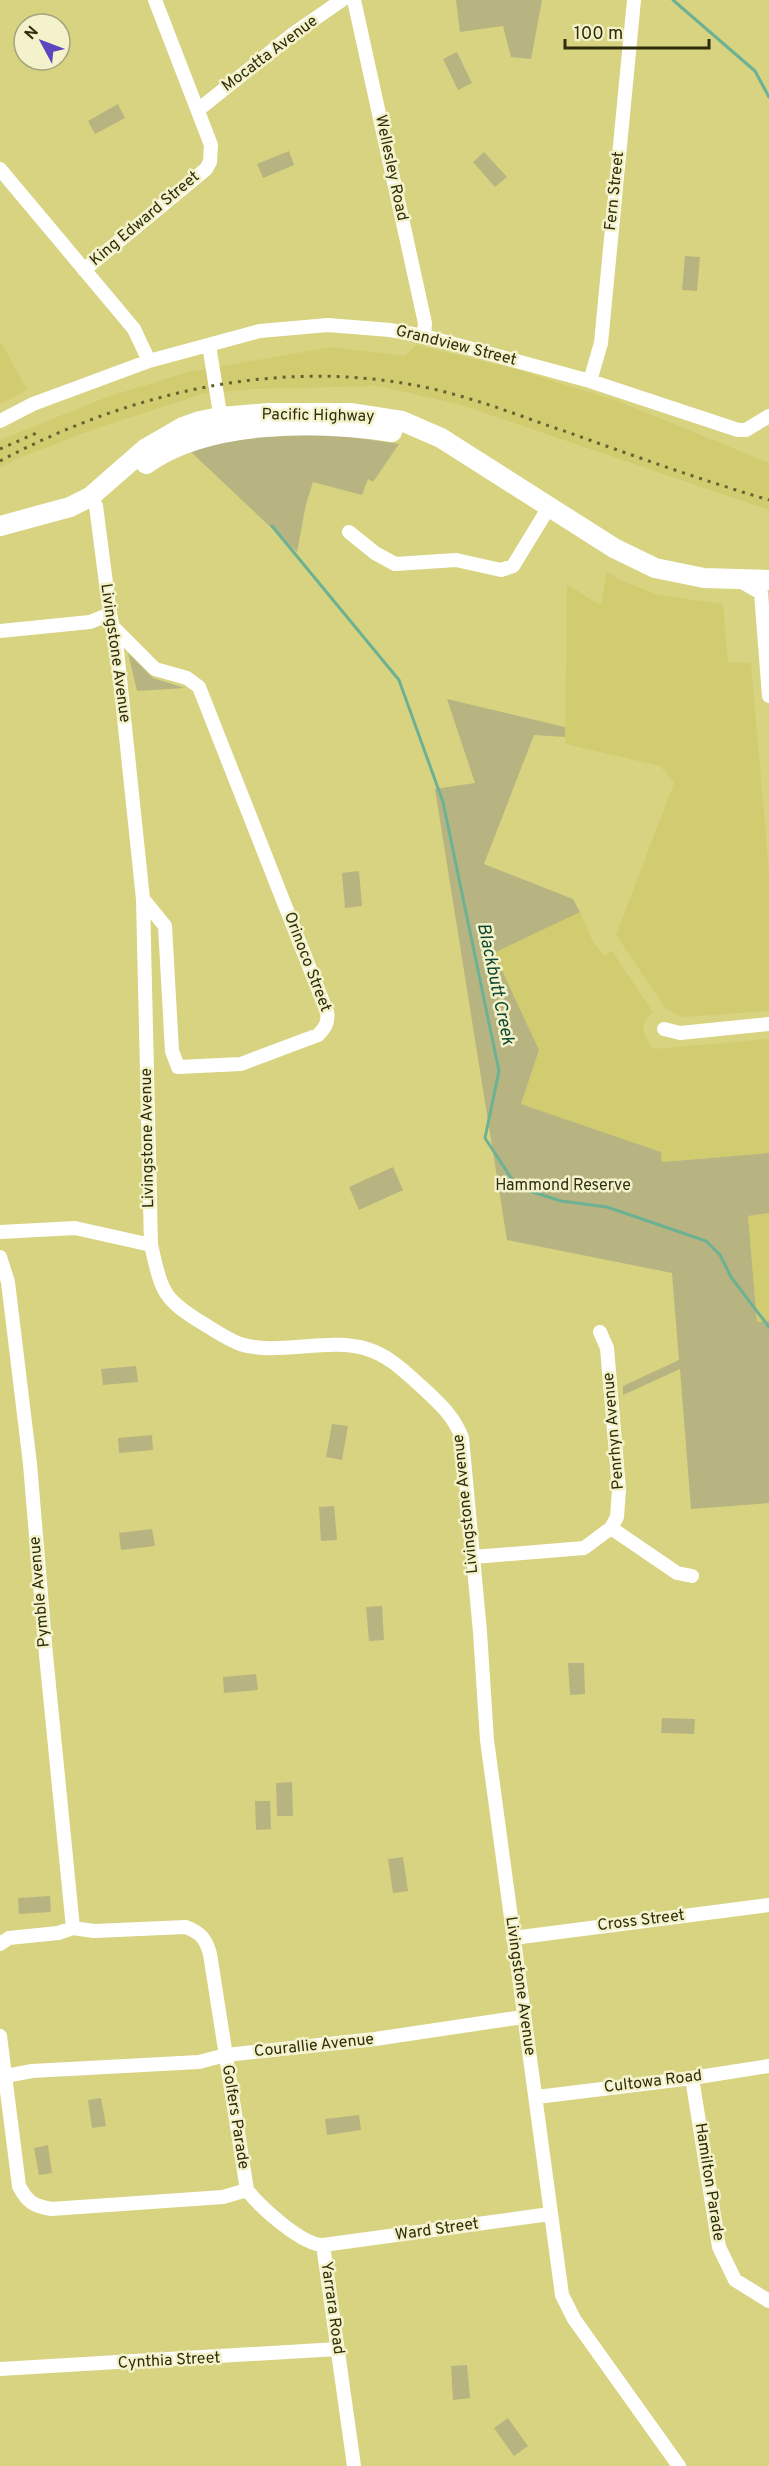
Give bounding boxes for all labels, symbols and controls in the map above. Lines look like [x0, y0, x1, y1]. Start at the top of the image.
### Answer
street label: Mocatta Avenue [218, 11, 322, 97]
north arrow [12, 12, 72, 72]
scale bar [565, 12, 709, 50]
text: N [21, 23, 44, 44]
text: 100 m [574, 23, 623, 46]
street label: Wellesley Road [370, 113, 412, 223]
street label: Fern Street [601, 150, 629, 232]
street label: King Edward Street [86, 167, 204, 271]
street label: Grandview Street [394, 321, 518, 371]
street label: Pacific Highway [261, 405, 375, 427]
street label: Livingstone Avenue [95, 582, 135, 724]
street label: Orinoco Street [279, 909, 335, 1015]
water label: Blackbutt Creek [471, 921, 519, 1048]
street label: Livingstone Avenue [137, 1068, 159, 1208]
park label: Hammond Reserve [495, 1176, 631, 1196]
street label: Penrhyn Avenue [599, 1372, 629, 1490]
street label: Livingstone Avenue [449, 1433, 483, 1575]
street label: Pymble Avenue [25, 1536, 55, 1648]
street label: Cross Street [596, 1906, 686, 1936]
street label: Livingstone Avenue [500, 1915, 540, 2057]
street label: Courallie Avenue [253, 2030, 375, 2062]
street label: Golfers Parade [217, 2063, 253, 2171]
street label: Cultowa Road [603, 2066, 703, 2098]
street label: Hamilton Parade [690, 2122, 728, 2242]
street label: Ward Street [394, 2214, 480, 2246]
street label: Yarrara Road [316, 2260, 348, 2356]
street label: Cynthia Street [117, 2348, 221, 2374]

